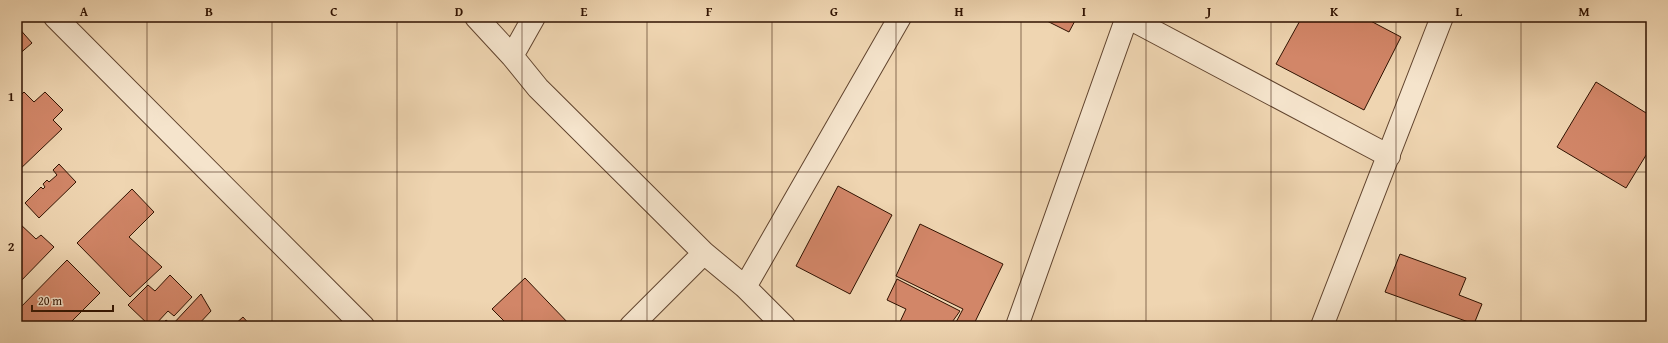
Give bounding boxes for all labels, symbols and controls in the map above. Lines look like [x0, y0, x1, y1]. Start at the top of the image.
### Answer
text: A [80, 2, 89, 21]
text: B [205, 2, 213, 21]
text: C [330, 2, 338, 21]
text: D [455, 2, 463, 21]
text: E [581, 2, 588, 21]
text: F [706, 2, 713, 21]
text: G [830, 2, 838, 21]
text: H [954, 2, 964, 21]
text: I [1082, 2, 1086, 21]
text: J [1205, 2, 1212, 21]
text: K [1330, 2, 1339, 21]
text: L [1456, 2, 1463, 21]
text: M [1578, 2, 1590, 21]
text: 1 [8, 87, 14, 106]
text: 2 [8, 237, 15, 256]
scale bar [32, 287, 113, 313]
text: 20 m [38, 292, 62, 309]

